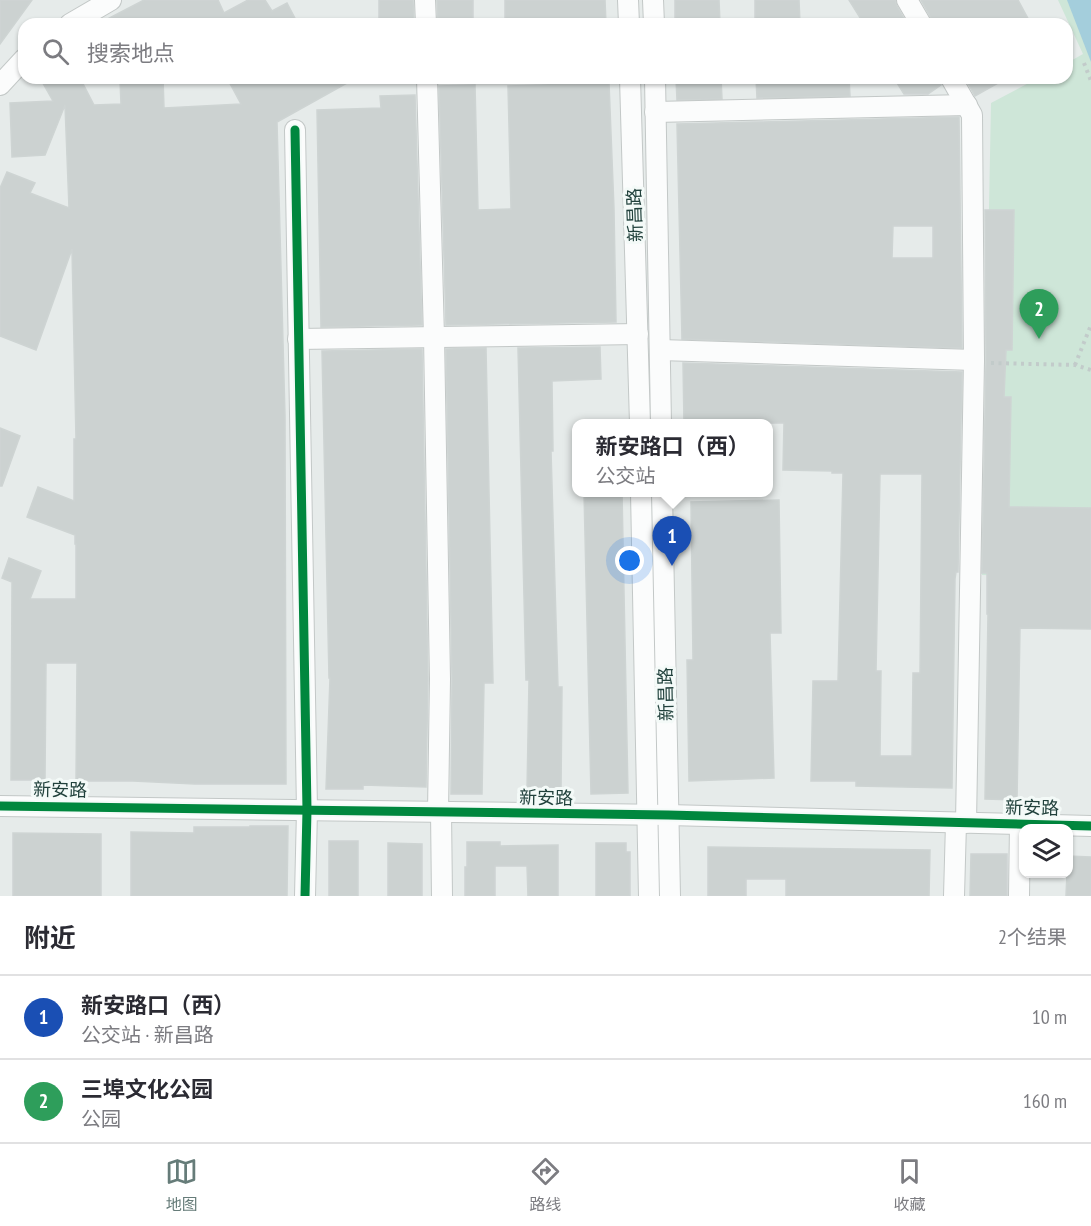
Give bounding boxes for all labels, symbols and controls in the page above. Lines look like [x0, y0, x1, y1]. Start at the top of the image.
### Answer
search box [18, 18, 1073, 84]
icon: search [39, 35, 72, 68]
text: 搜索地点 [87, 39, 175, 67]
street label: 新昌路 [622, 188, 647, 242]
pin: 2 [1020, 290, 1058, 339]
popup [572, 419, 773, 497]
text: 新安路口（西） [595, 432, 750, 460]
text: 公交站 [595, 463, 655, 489]
pin: 1 [652, 516, 692, 566]
your location [615, 546, 644, 575]
street label: 新昌路 [654, 667, 677, 721]
street label: 新安路 [33, 778, 87, 801]
street label: 新安路 [519, 786, 573, 809]
street label: 新安路 [1005, 796, 1059, 819]
map controls [1019, 824, 1073, 878]
button: layers [1019, 824, 1073, 878]
text: 附近 [24, 921, 76, 954]
text: 2个结果 [998, 924, 1067, 950]
text: 新安路口（西） [81, 991, 235, 1019]
text: 1 [39, 1004, 48, 1030]
text: 10 m [1032, 1004, 1067, 1030]
text: 公交站 · 新昌路 [81, 1022, 214, 1048]
text: 三埠文化公园 [81, 1075, 213, 1103]
text: 2 [39, 1088, 48, 1114]
text: 160 m [1023, 1088, 1067, 1114]
text: 公园 [81, 1106, 121, 1132]
tab: 地图 [165, 1155, 198, 1215]
tab: 路线 [529, 1155, 562, 1215]
tab: 收藏 [893, 1155, 926, 1215]

